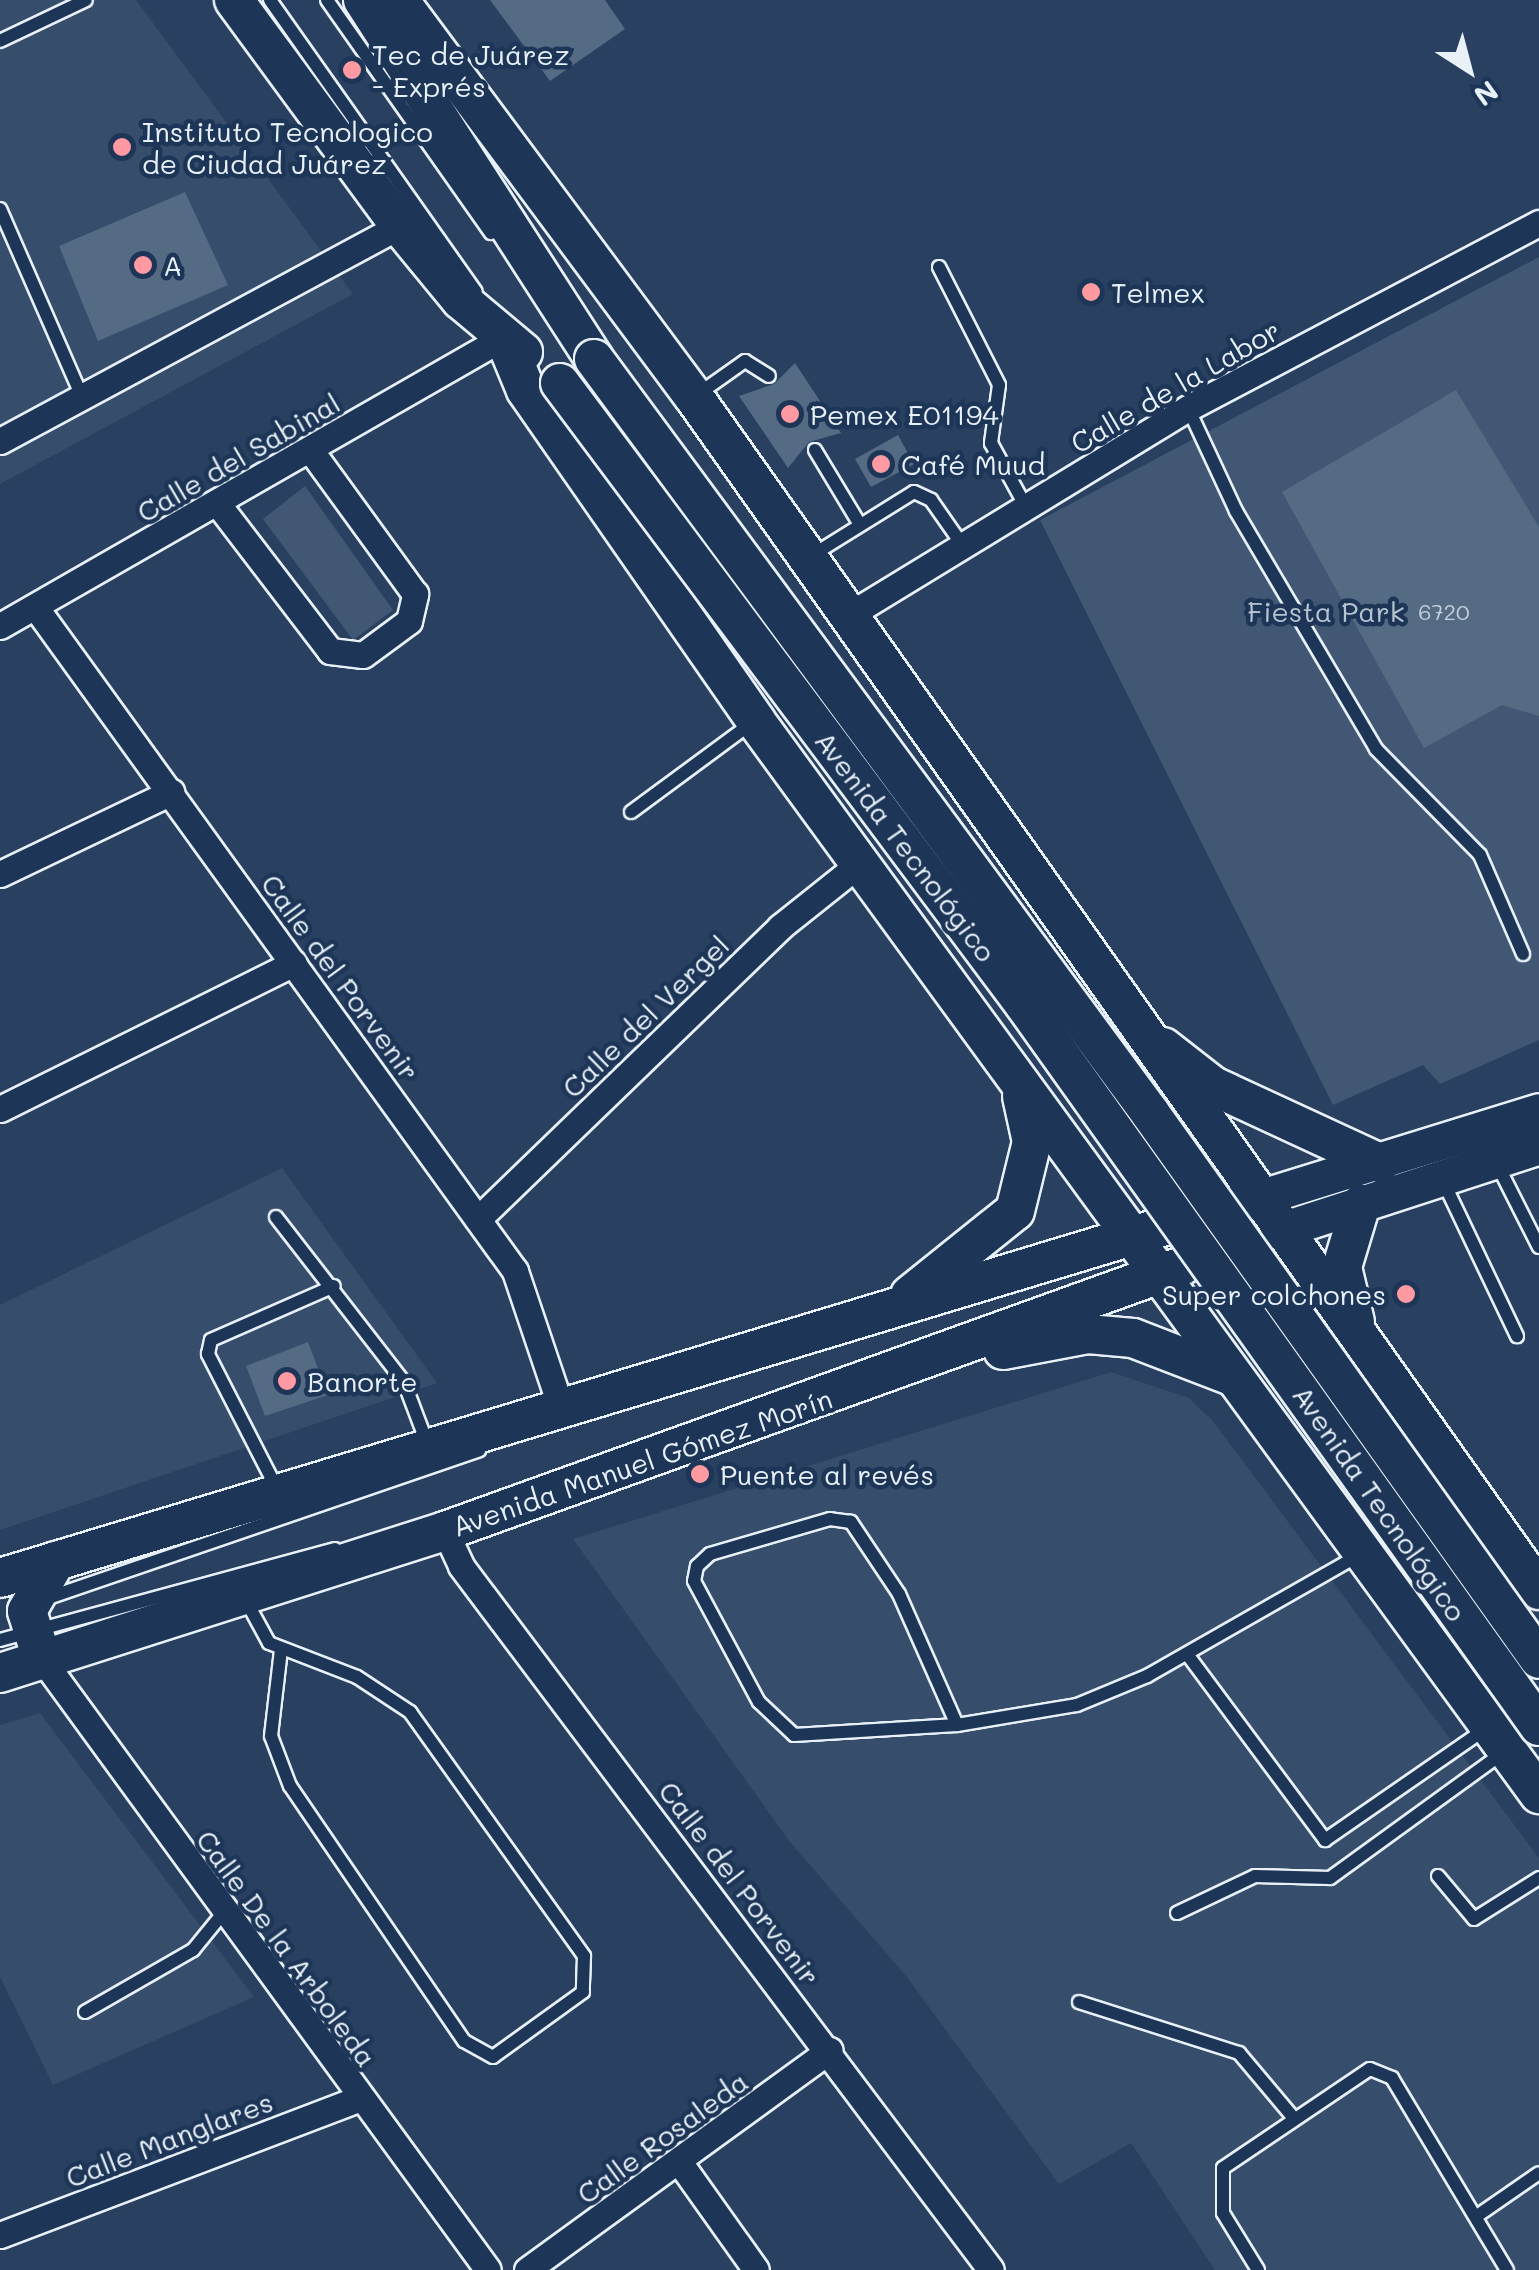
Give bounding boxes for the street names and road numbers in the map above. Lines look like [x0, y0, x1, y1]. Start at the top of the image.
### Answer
street label: Calle de la Labor [1064, 312, 1286, 460]
street label: Calle del Sabinal [131, 385, 345, 529]
street label: Avenida Tecnológico [808, 724, 1004, 968]
street label: Calle del Porvenir [255, 867, 427, 1087]
street label: Calle del Vergel [555, 928, 735, 1104]
street label: Avenida Tecnológico [1286, 1379, 1474, 1627]
street label: Avenida Manuel Gómez Morín [448, 1381, 836, 1543]
street label: Calle del Porvenir [652, 1774, 828, 1992]
street label: Calle De la Arboleda [190, 1823, 384, 2073]
street label: Calle Rosaleda [570, 2064, 754, 2210]
street label: Calle Manglares [61, 2084, 277, 2194]

